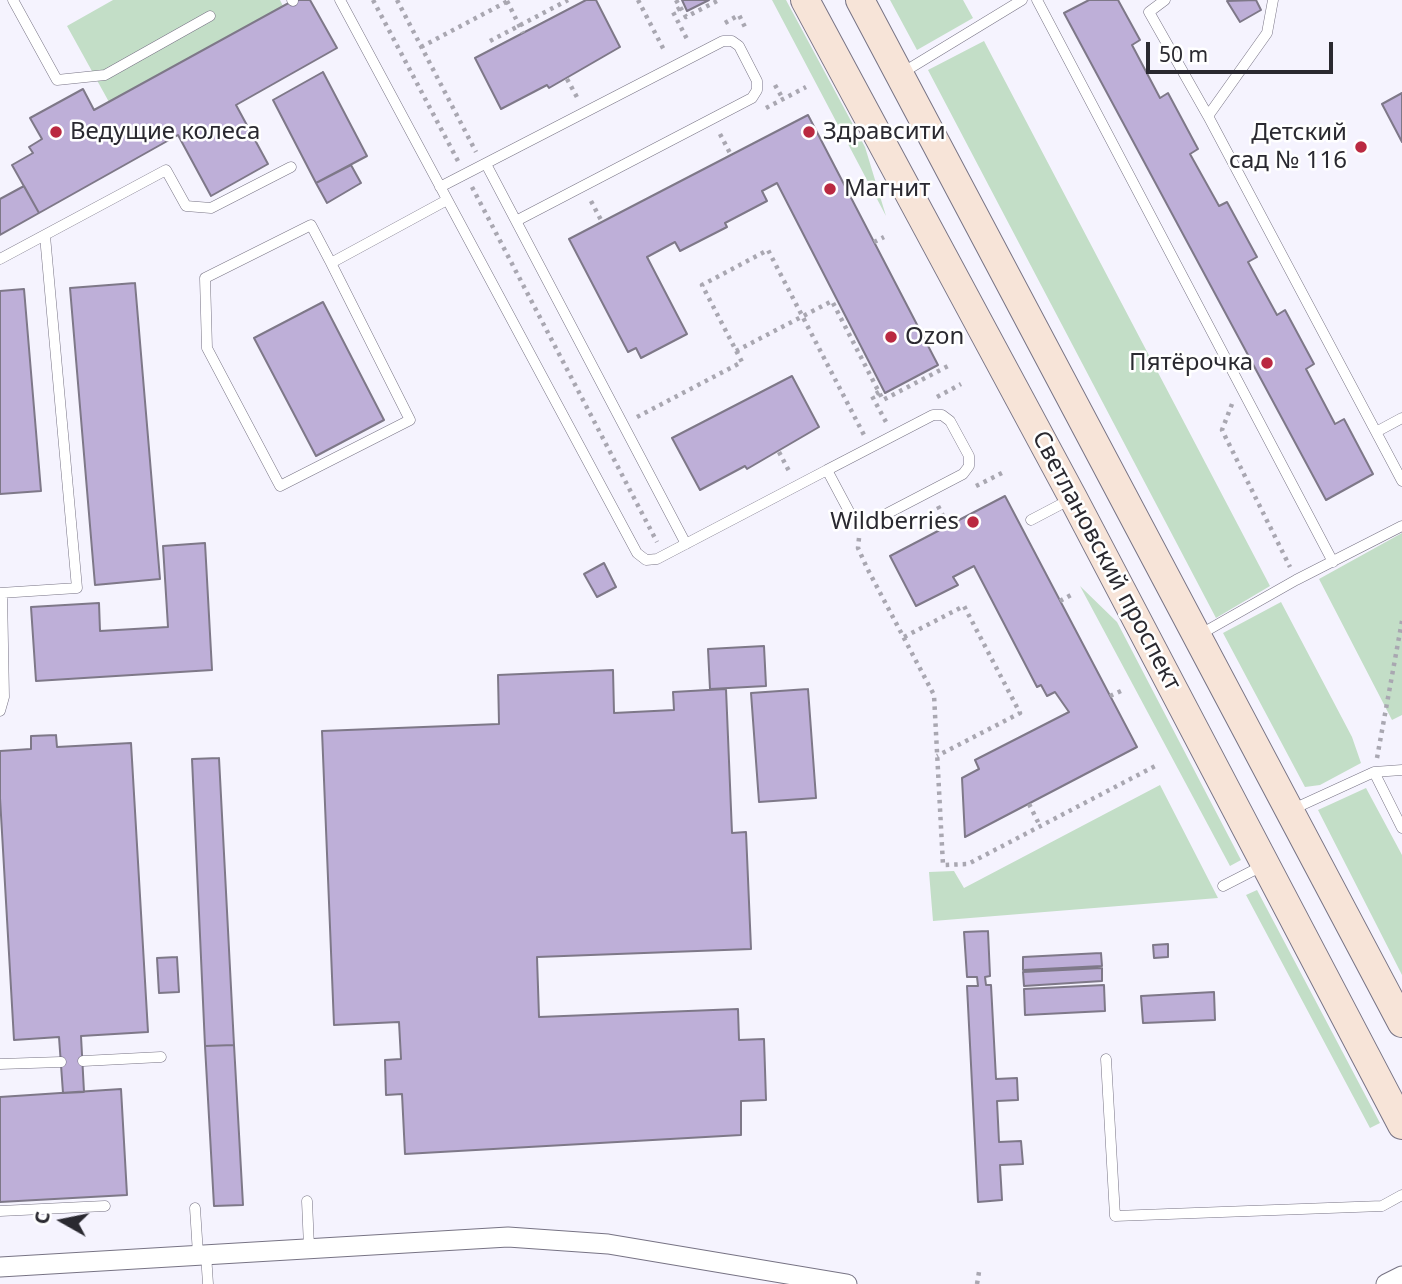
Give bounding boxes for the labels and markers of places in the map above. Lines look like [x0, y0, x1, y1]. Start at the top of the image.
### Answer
place label: Ведущие колеса [70, 118, 260, 146]
place label: Здравсити [823, 118, 946, 146]
place label: Детский сад № 116 [1229, 119, 1347, 175]
marker: Ведущие колеса [48, 124, 64, 140]
marker: Здравсити [801, 124, 817, 140]
marker: Детский сад № 116 [1353, 139, 1369, 155]
place label: Магнит [844, 175, 930, 203]
marker: Магнит [822, 181, 838, 197]
place label: Ozon [905, 323, 964, 351]
marker: Ozon [883, 329, 899, 345]
place label: Пятёрочка [1129, 349, 1253, 377]
marker: Пятёрочка [1259, 355, 1275, 371]
place label: Wildberries [830, 508, 959, 536]
marker: Wildberries [965, 514, 981, 530]

